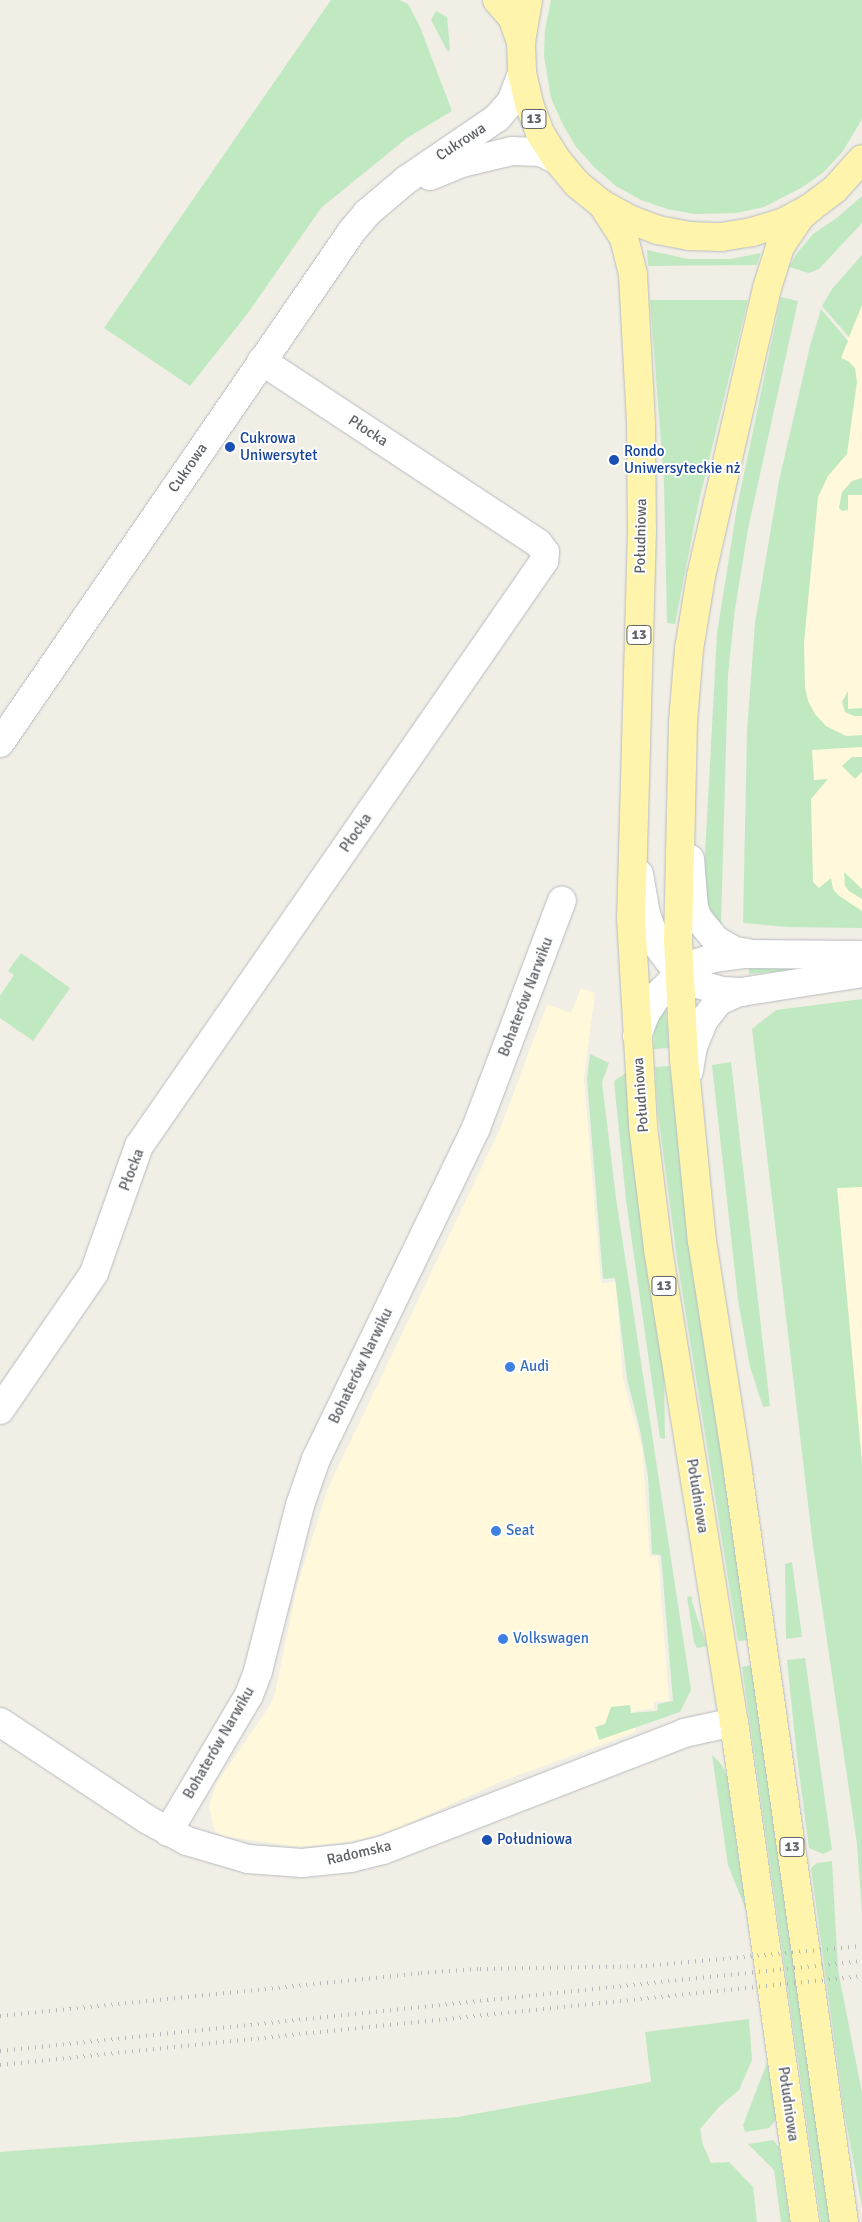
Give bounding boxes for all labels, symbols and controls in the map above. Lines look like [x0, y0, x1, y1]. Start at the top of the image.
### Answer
road number: 13 [520, 108, 548, 130]
street label: Cukrowa [433, 119, 489, 165]
street label: Płocka [345, 412, 391, 450]
place label: Cukrowa Uniwersytet [240, 429, 317, 464]
street label: Cukrowa [165, 440, 211, 496]
marker: Cukrowa Uniwersytet [224, 441, 236, 453]
place label: Rondo Uniwersyteckie nż [624, 442, 740, 477]
marker: Rondo Uniwersyteckie nż [608, 454, 620, 466]
street label: Południowa [631, 498, 651, 574]
road number: 13 [625, 624, 653, 646]
street label: Płocka [336, 810, 376, 856]
street label: Bohaterów Narwiku [495, 935, 557, 1059]
street label: Południowa [629, 1057, 653, 1133]
street label: Płocka [116, 1146, 148, 1194]
road number: 13 [650, 1274, 678, 1298]
street label: Bohaterów Narwiku [325, 1305, 397, 1427]
place label: Audi [520, 1358, 549, 1376]
marker: Audi [504, 1361, 516, 1373]
street label: Południowa [682, 1457, 712, 1535]
place label: Seat [506, 1522, 535, 1540]
marker: Seat [490, 1525, 502, 1537]
place label: Volkswagen [513, 1630, 589, 1648]
marker: Volkswagen [497, 1633, 509, 1645]
street label: Bohaterów Narwiku [180, 1684, 258, 1802]
place label: Południowa [497, 1831, 572, 1849]
marker: Południowa [481, 1834, 493, 1846]
road number: 13 [778, 1835, 806, 1858]
street label: Radomska [325, 1837, 393, 1869]
street label: Południowa [774, 2065, 802, 2143]

